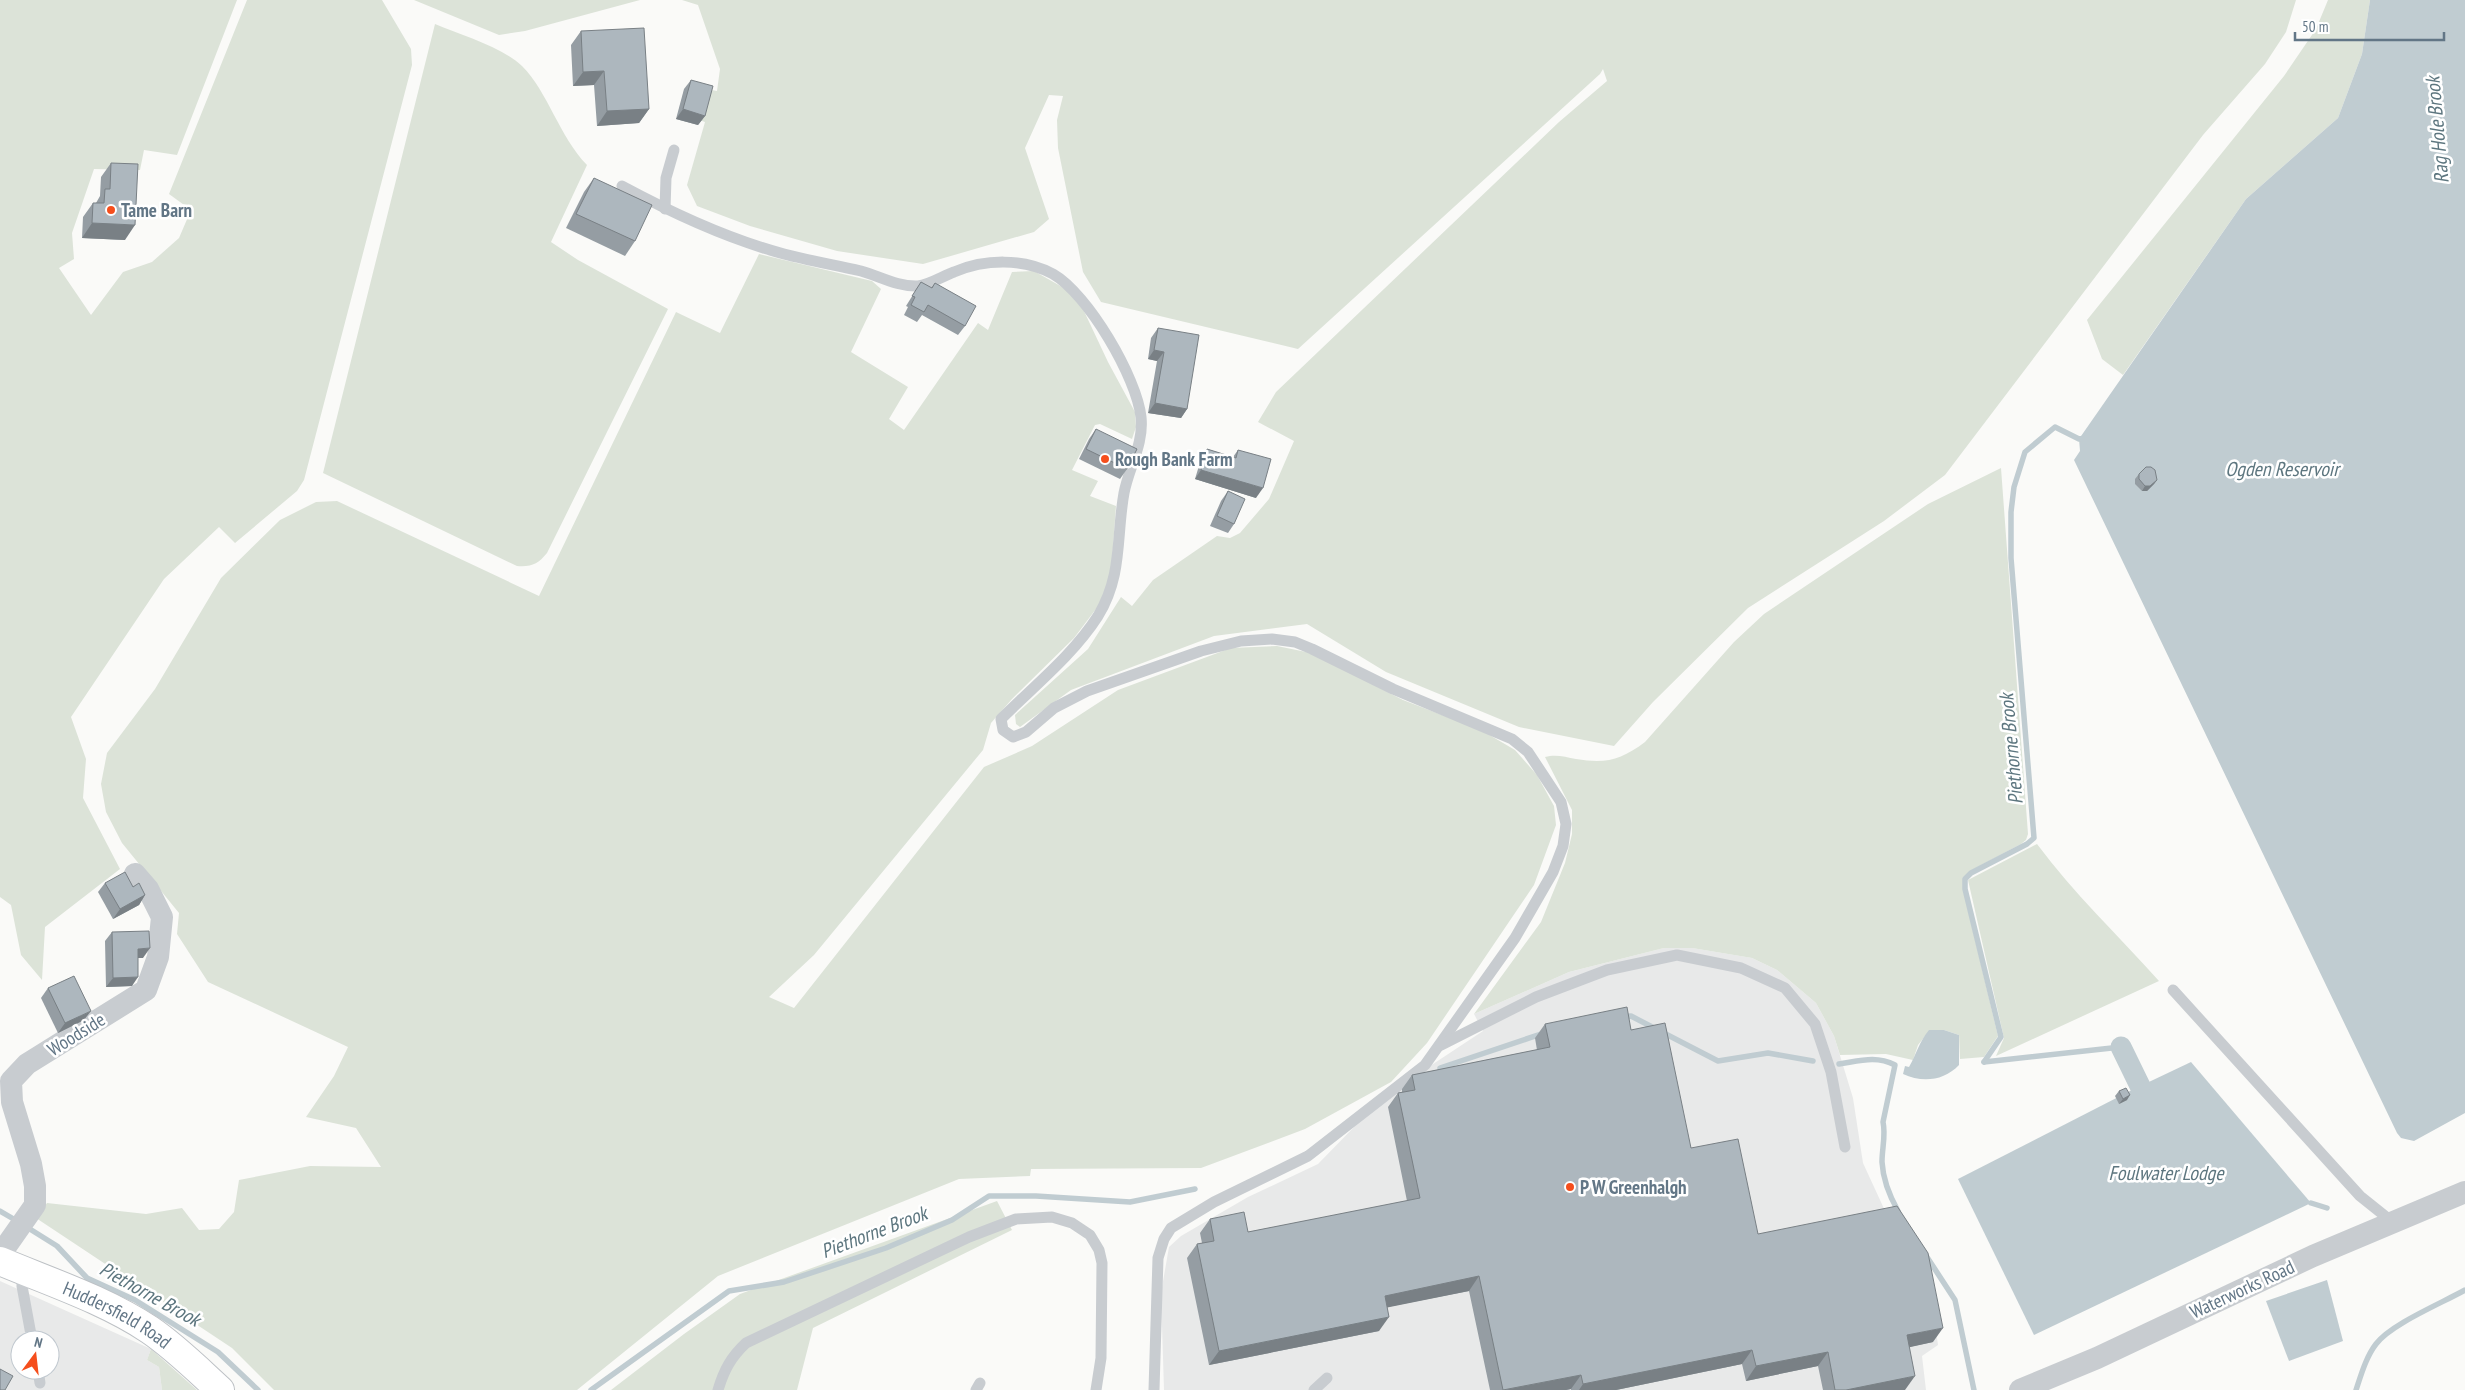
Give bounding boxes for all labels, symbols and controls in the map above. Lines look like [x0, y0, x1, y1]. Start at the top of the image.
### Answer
scale bar [2295, 10, 2444, 42]
text: 50 m [2302, 17, 2328, 36]
water label: Rag Hole Brook [2419, 73, 2455, 184]
place label: Tame Barn [121, 198, 192, 222]
marker: Tame Barn [105, 204, 117, 216]
place label: Rough Bank Farm [1115, 447, 1232, 471]
marker: Rough Bank Farm [1099, 453, 1111, 465]
water label: Ogden Reservoir [2225, 456, 2341, 482]
water label: Piethorne Brook [1993, 690, 2029, 806]
street label: Woodside [43, 1007, 109, 1061]
water label: Foulwater Lodge [2109, 1160, 2225, 1186]
place label: P W Greenhalgh [1580, 1175, 1687, 1199]
marker: P W Greenhalgh [1564, 1181, 1576, 1193]
water label: Piethorne Brook [817, 1199, 933, 1264]
street label: Waterworks Road [2186, 1254, 2298, 1324]
water label: Piethorne Brook [95, 1256, 207, 1333]
street label: Huddersfield Road [60, 1276, 176, 1353]
north arrow [10, 1330, 60, 1380]
text: N [32, 1333, 44, 1352]

